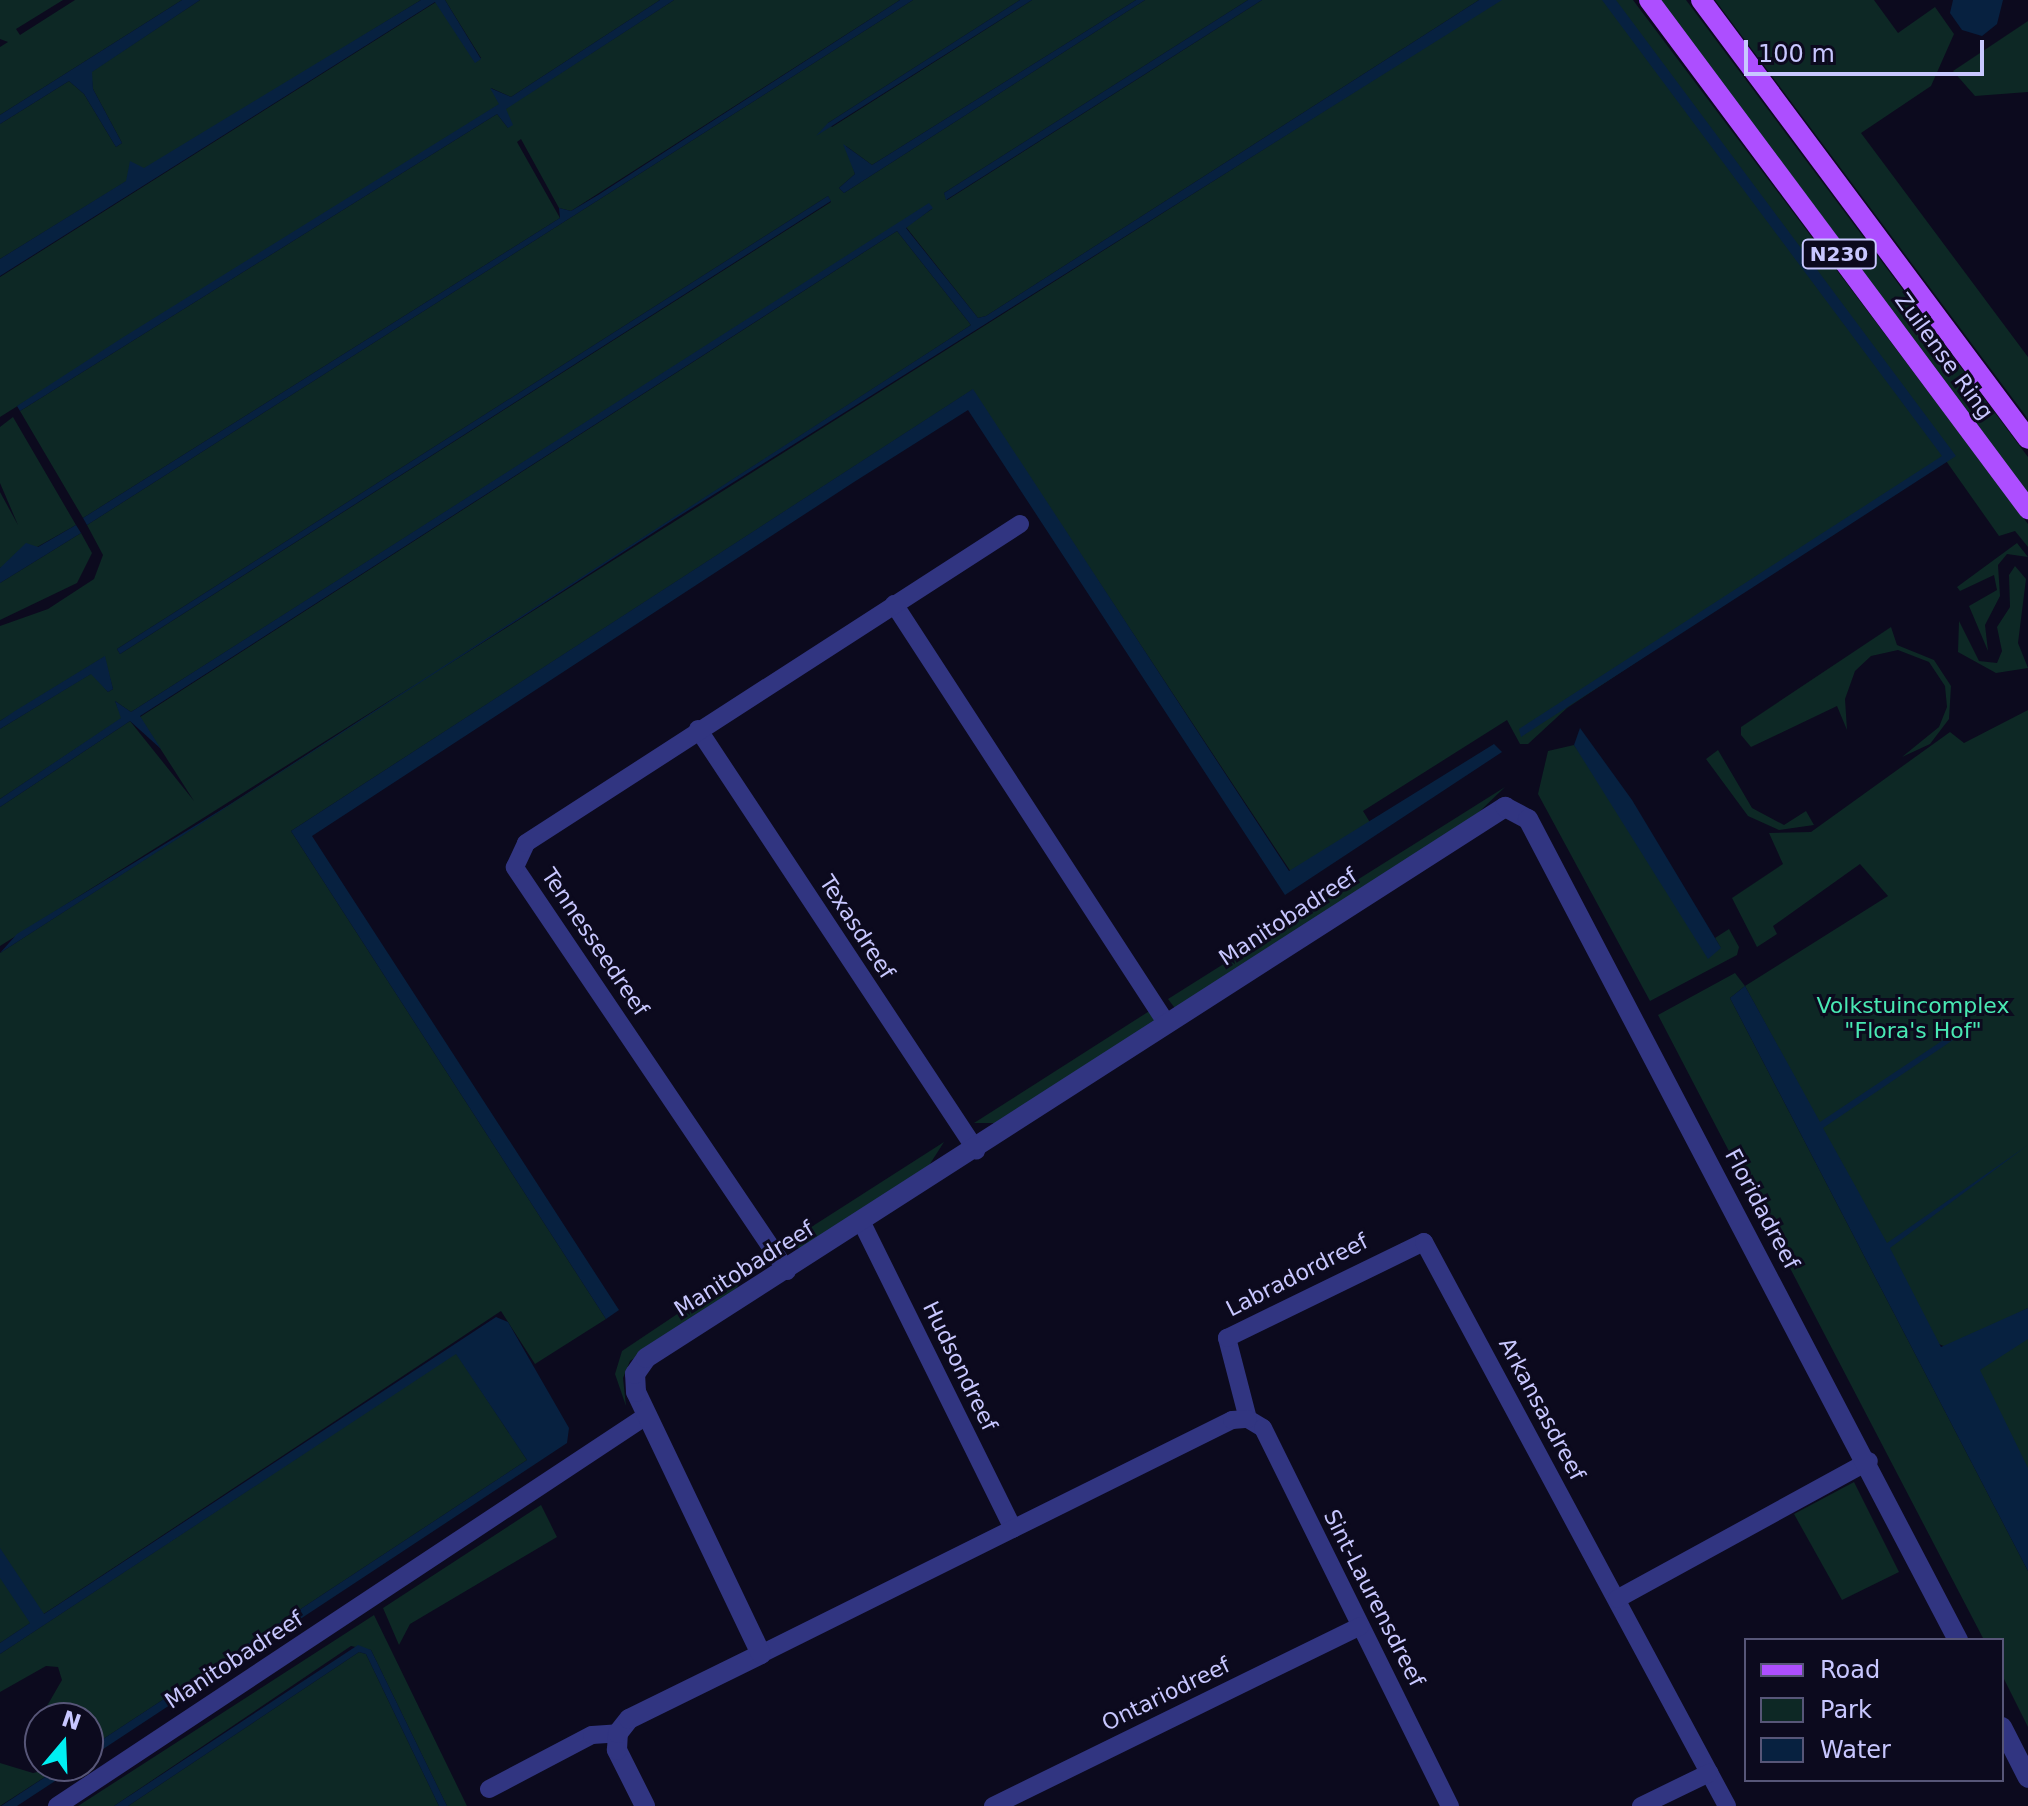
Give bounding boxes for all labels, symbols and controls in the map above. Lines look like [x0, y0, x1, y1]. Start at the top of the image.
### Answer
scale bar [1748, 24, 1988, 74]
text: 100 m [1758, 40, 1835, 68]
road number: N230 [1801, 238, 1877, 270]
street label: Zuilense Ring [1889, 288, 1999, 424]
street label: Tennesseedreef [536, 863, 654, 1021]
street label: Manitobadreef [1214, 863, 1362, 971]
street label: Texasdreef [814, 870, 900, 984]
park label: Volkstuincomplex "Flora's Hof" [1817, 992, 2009, 1044]
street label: Floridadreef [1719, 1144, 1805, 1274]
street label: Manitobadreef [669, 1216, 819, 1322]
street label: Labradordreef [1222, 1228, 1372, 1322]
street label: Hudsondreef [917, 1297, 1003, 1435]
street label: Arkansasdreef [1493, 1333, 1591, 1485]
street label: Sint-Laurensdreef [1318, 1505, 1430, 1691]
street label: Manitobadreef [160, 1606, 308, 1714]
legend [1744, 1638, 2004, 1782]
street label: Ontariodreef [1098, 1652, 1234, 1736]
text: Road [1820, 1656, 1880, 1684]
text: Park [1820, 1696, 1872, 1724]
north arrow [24, 1702, 104, 1782]
text: N [59, 1706, 84, 1736]
text: Water [1820, 1736, 1891, 1764]

